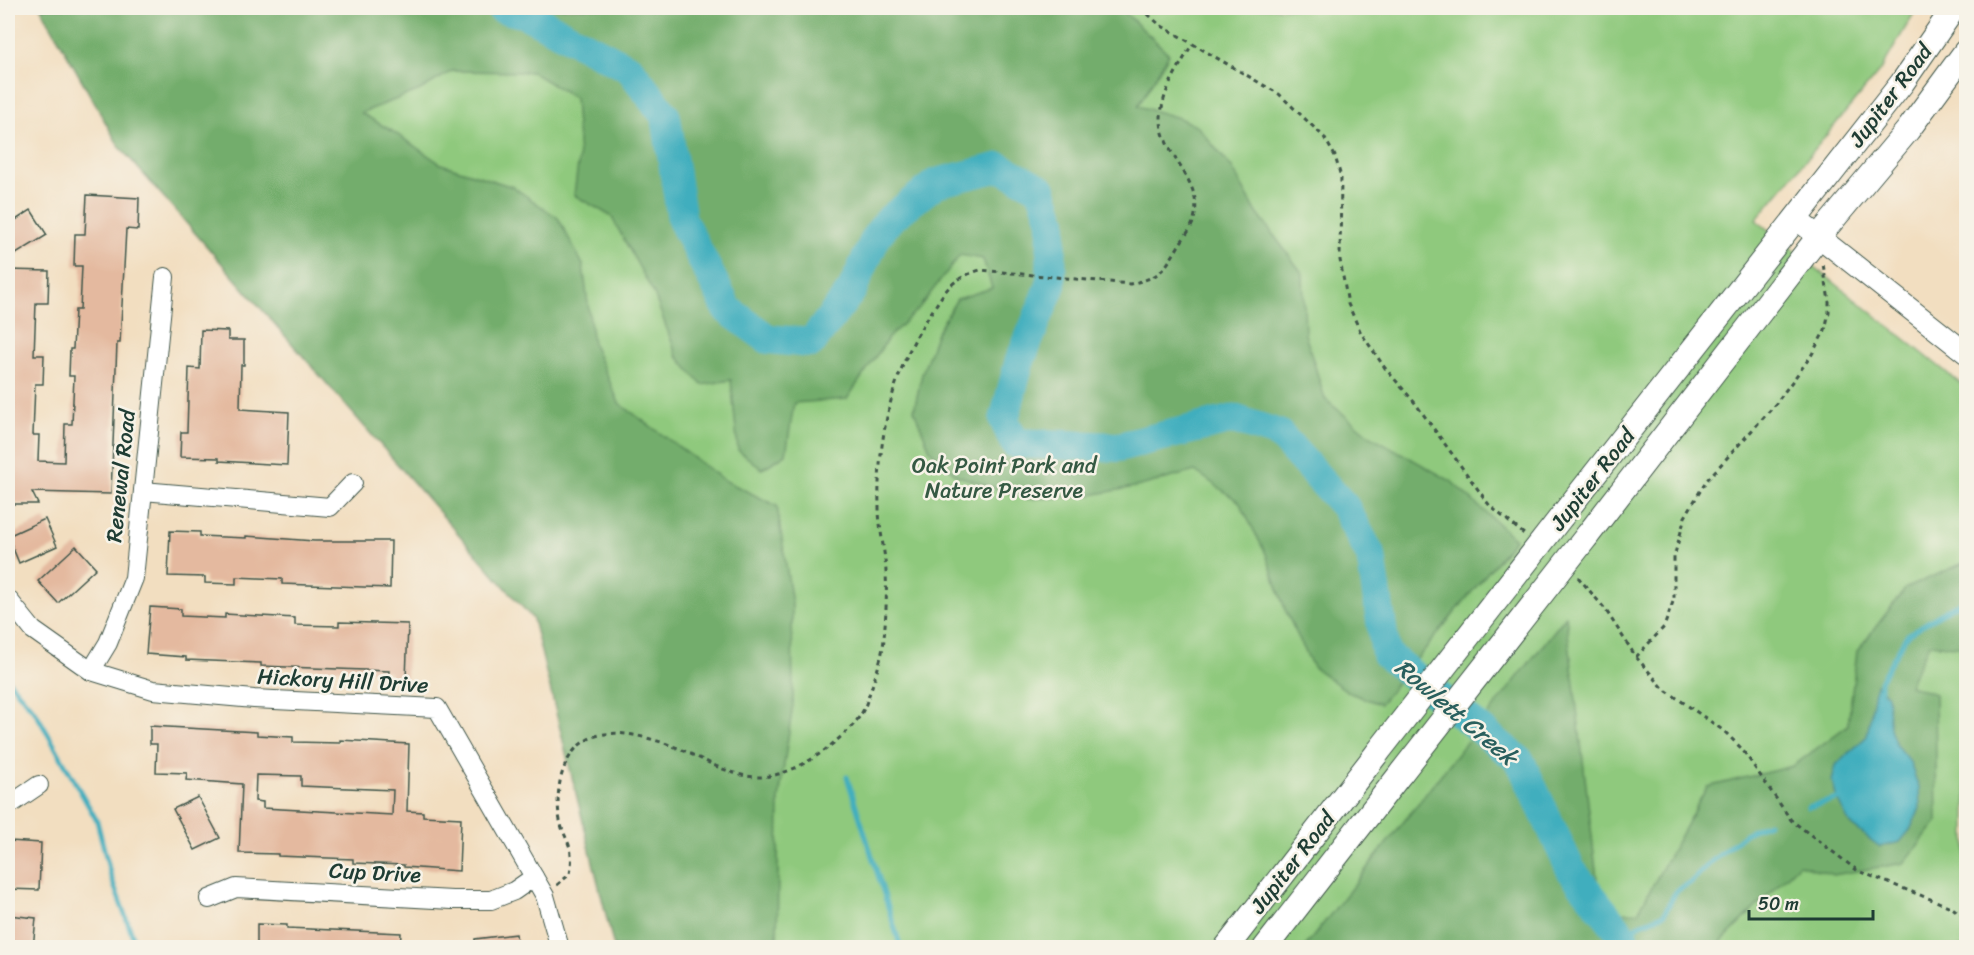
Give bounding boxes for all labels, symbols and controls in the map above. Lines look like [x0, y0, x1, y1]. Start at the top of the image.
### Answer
street label: Jupiter Road [1838, 34, 1944, 157]
street label: Renewal Road [94, 406, 147, 544]
street label: Jupiter Road [1539, 418, 1646, 540]
park label: Oak Point Park and Nature Preserve [912, 446, 1098, 510]
water label: Rowlett Creek [1385, 648, 1529, 778]
street label: Hickory Hill Drive [256, 657, 430, 704]
street label: Jupiter Road [1239, 801, 1346, 923]
street label: Cup Drive [328, 851, 422, 894]
scale bar [1749, 883, 1874, 921]
text: 50 m [1758, 888, 1799, 920]

